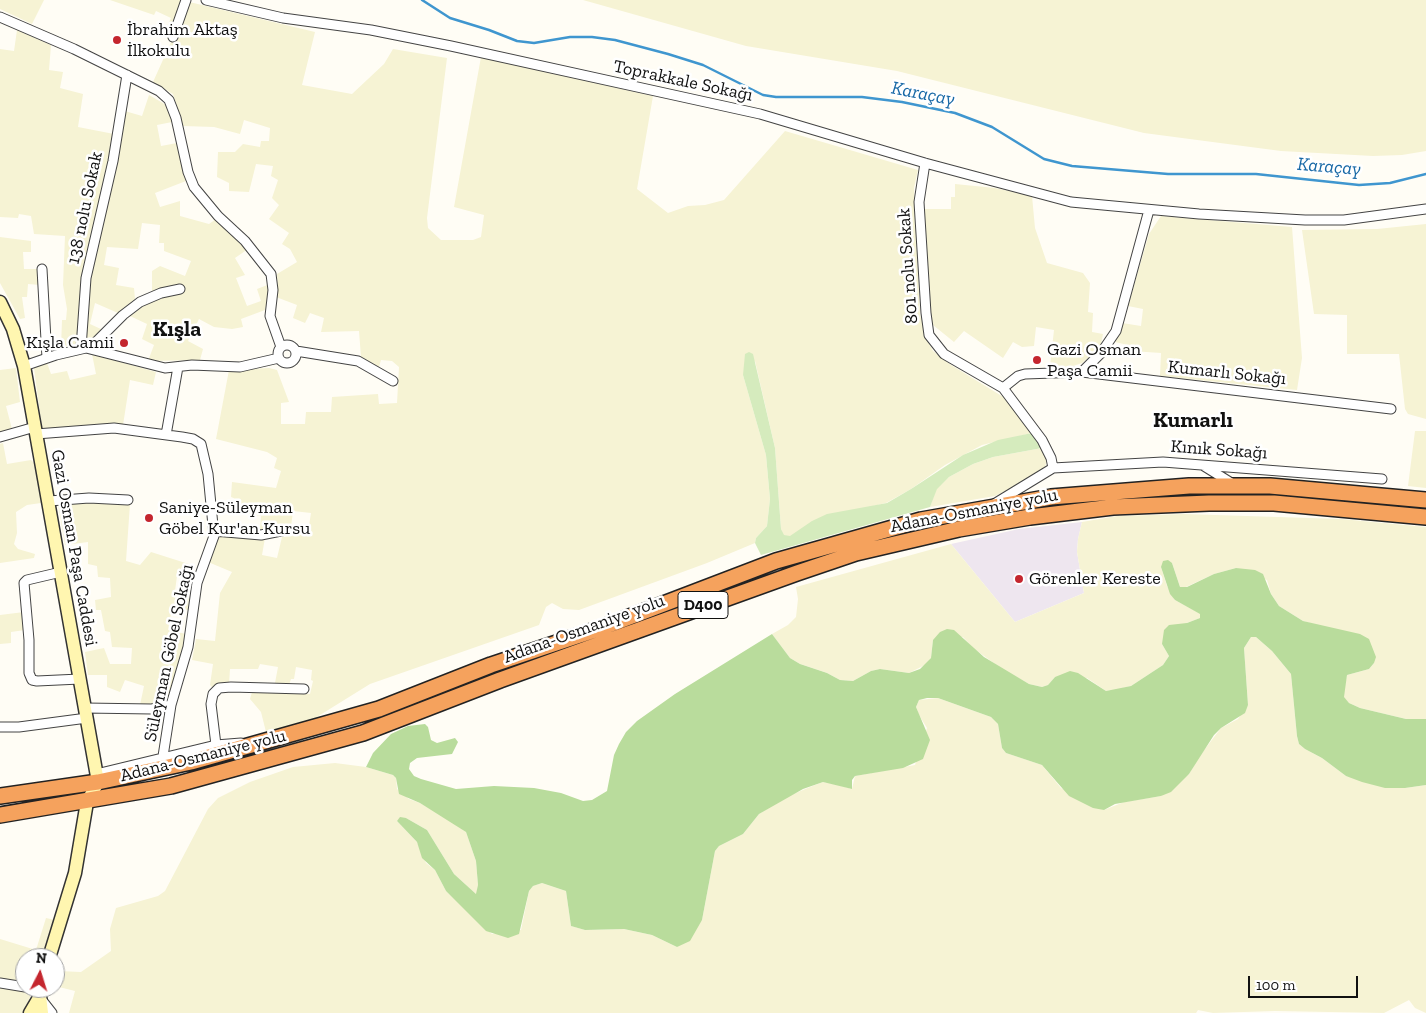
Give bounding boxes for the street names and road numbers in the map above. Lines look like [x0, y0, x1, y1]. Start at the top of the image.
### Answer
street label: Toprakkale Sokağı [611, 56, 755, 106]
street label: 138 nolu Sokak [63, 150, 107, 266]
street label: 801 nolu Sokak [893, 207, 923, 325]
street label: Kumarlı Sokağı [1167, 356, 1287, 390]
street label: Kınık Sokağı [1170, 436, 1268, 464]
street label: Gazi Osman Paşa Caddesi [46, 448, 102, 648]
street label: Adana-Osmaniye yolu [888, 484, 1060, 538]
street label: Süleyman Göbel Sokağı [140, 562, 198, 744]
street label: Adana-Osmaniye yolu [500, 590, 668, 668]
road number: D400 [678, 592, 728, 618]
street label: Adana-Osmaniye yolu [118, 725, 288, 787]

